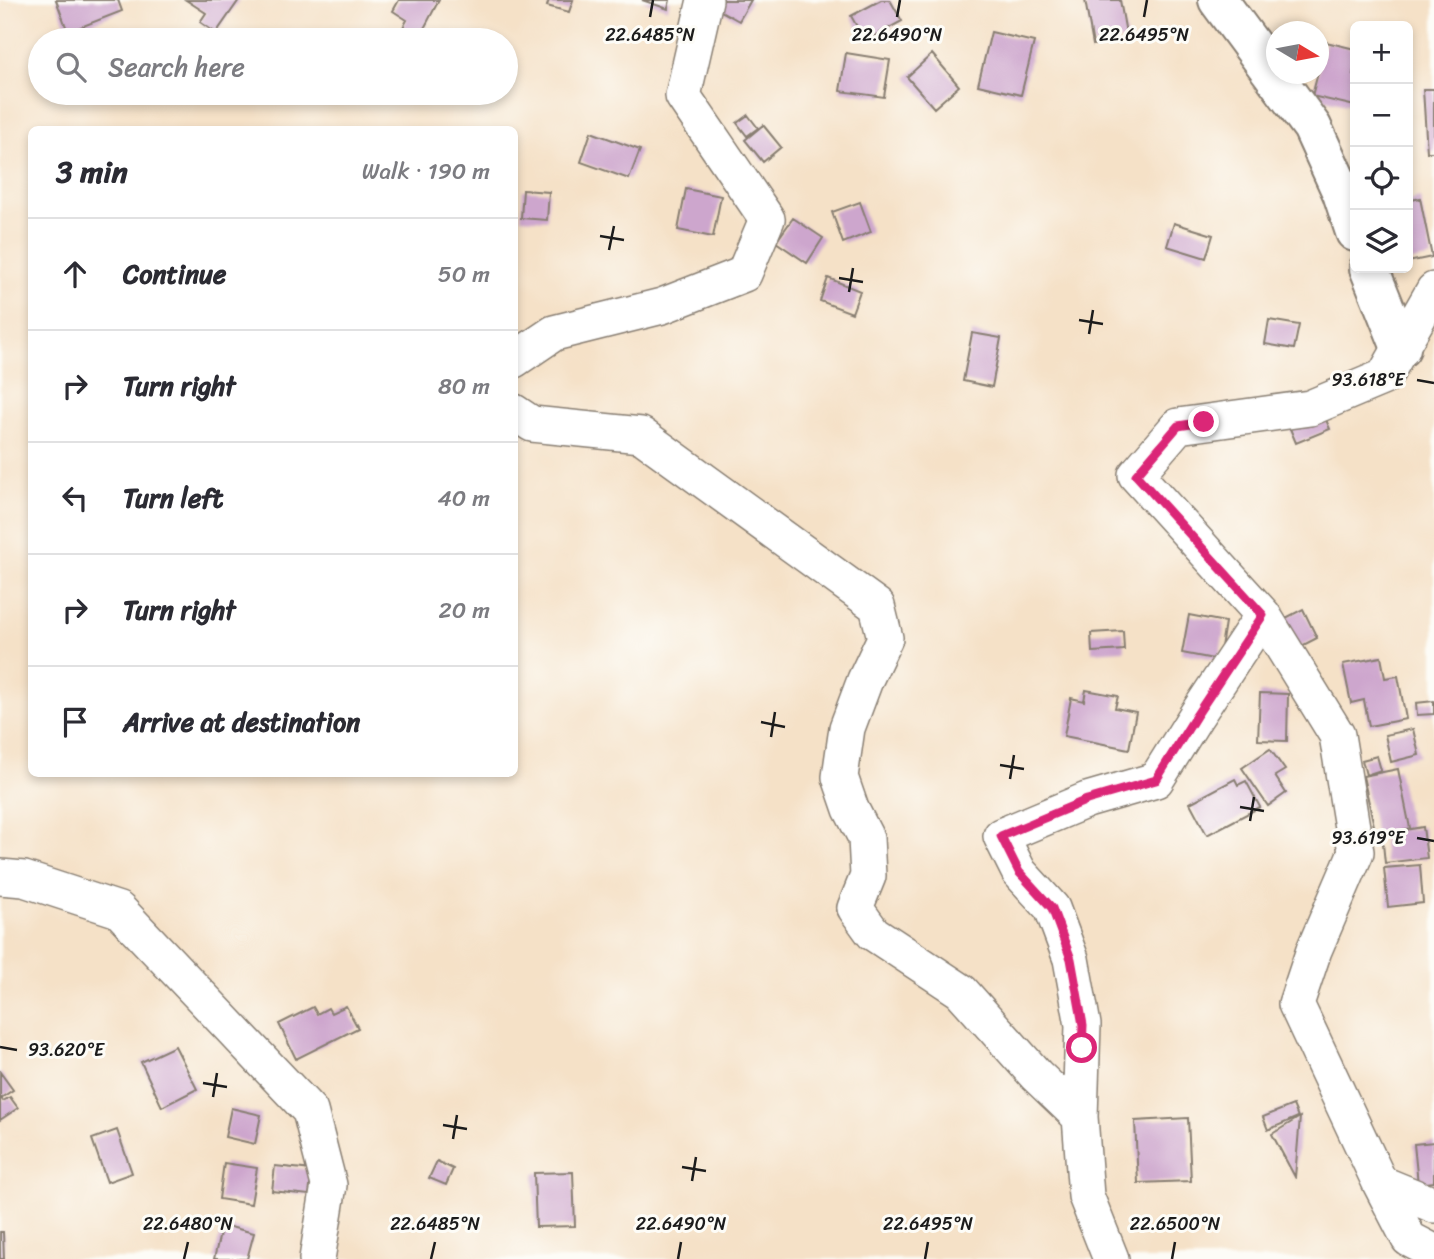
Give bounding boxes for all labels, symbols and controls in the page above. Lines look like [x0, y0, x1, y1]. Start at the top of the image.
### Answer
text: 22.6485°N [605, 19, 695, 51]
text: 22.6490°N [852, 19, 943, 51]
text: 22.6495°N [1099, 19, 1189, 51]
north arrow [1266, 21, 1329, 84]
map controls [1350, 21, 1413, 273]
button: + [1350, 21, 1413, 84]
search box [28, 28, 518, 105]
text: Search here [108, 44, 245, 90]
icon: search [52, 48, 90, 86]
button: − [1350, 84, 1413, 147]
text: 3 min [56, 145, 128, 199]
button: locate [1350, 147, 1413, 210]
text: Walk · 190 m [362, 151, 490, 192]
button: layers [1350, 210, 1413, 273]
text: Continue [123, 251, 226, 297]
text: 50 m [438, 254, 490, 295]
icon: ahead [56, 255, 94, 293]
text: Turn right [123, 363, 236, 409]
text: 93.618°E [1332, 364, 1405, 396]
text: 80 m [438, 366, 490, 407]
icon: right [56, 367, 94, 405]
route end [1188, 406, 1219, 437]
text: Turn left [123, 475, 223, 521]
text: 40 m [437, 478, 490, 519]
icon: left [56, 479, 94, 517]
text: Turn right [123, 587, 236, 633]
text: 20 m [439, 590, 490, 631]
icon: right [56, 591, 94, 629]
text: Arrive at destination [123, 699, 360, 745]
icon: arrive [56, 703, 94, 741]
text: 93.619°E [1331, 822, 1406, 854]
route start [1066, 1032, 1097, 1063]
text: 93.620°E [28, 1034, 105, 1066]
text: 22.6480°N [143, 1208, 234, 1240]
text: 22.6485°N [390, 1208, 480, 1240]
text: 22.6490°N [636, 1208, 727, 1240]
text: 22.6495°N [883, 1208, 973, 1240]
text: 22.6500°N [1130, 1208, 1221, 1240]

